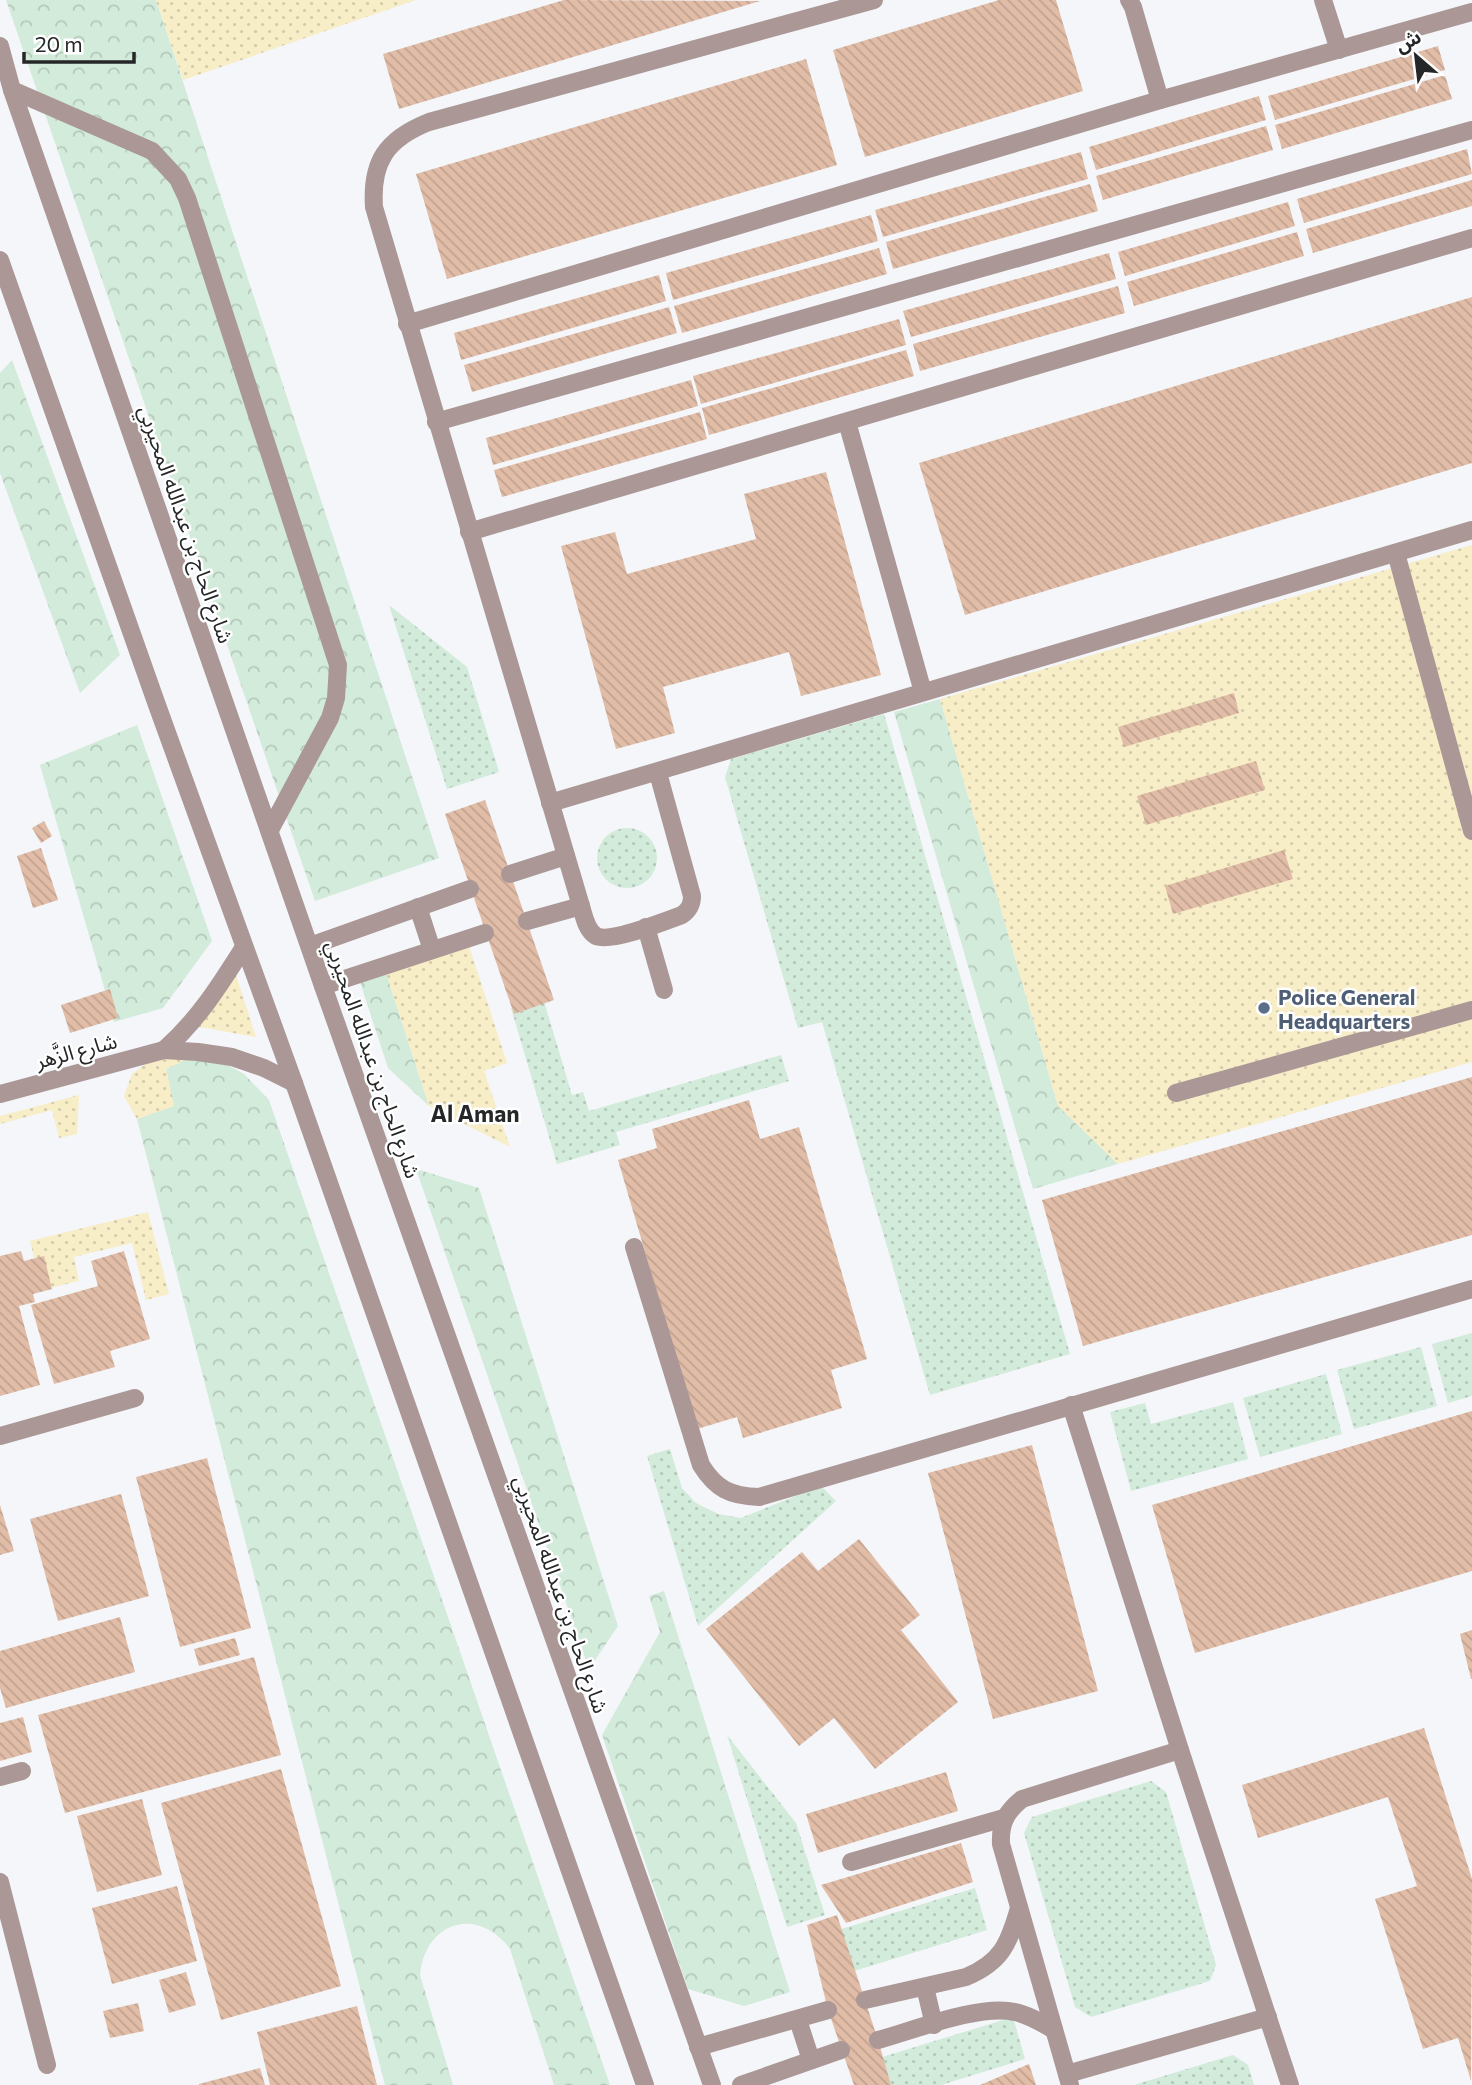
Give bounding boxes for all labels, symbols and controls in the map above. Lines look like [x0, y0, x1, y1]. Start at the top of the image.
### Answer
scale bar [24, 21, 135, 65]
north arrow [1381, 21, 1451, 91]
text: ش [1391, 24, 1425, 57]
text: 20 m [35, 31, 83, 56]
street label: شارع الحاج بن عبدالله المحيربي [130, 402, 239, 648]
street label: شارع الحاج بن عبدالله المحيربي [317, 937, 426, 1183]
place label: Police General Headquarters [1278, 984, 1416, 1033]
marker: Police General Headquarters [1256, 1000, 1272, 1016]
street label: شارع الزَّهر [31, 1026, 120, 1077]
district label: Al Aman [430, 1099, 520, 1127]
street label: شارع الحاج بن عبدالله المحيربي [505, 1472, 614, 1718]

